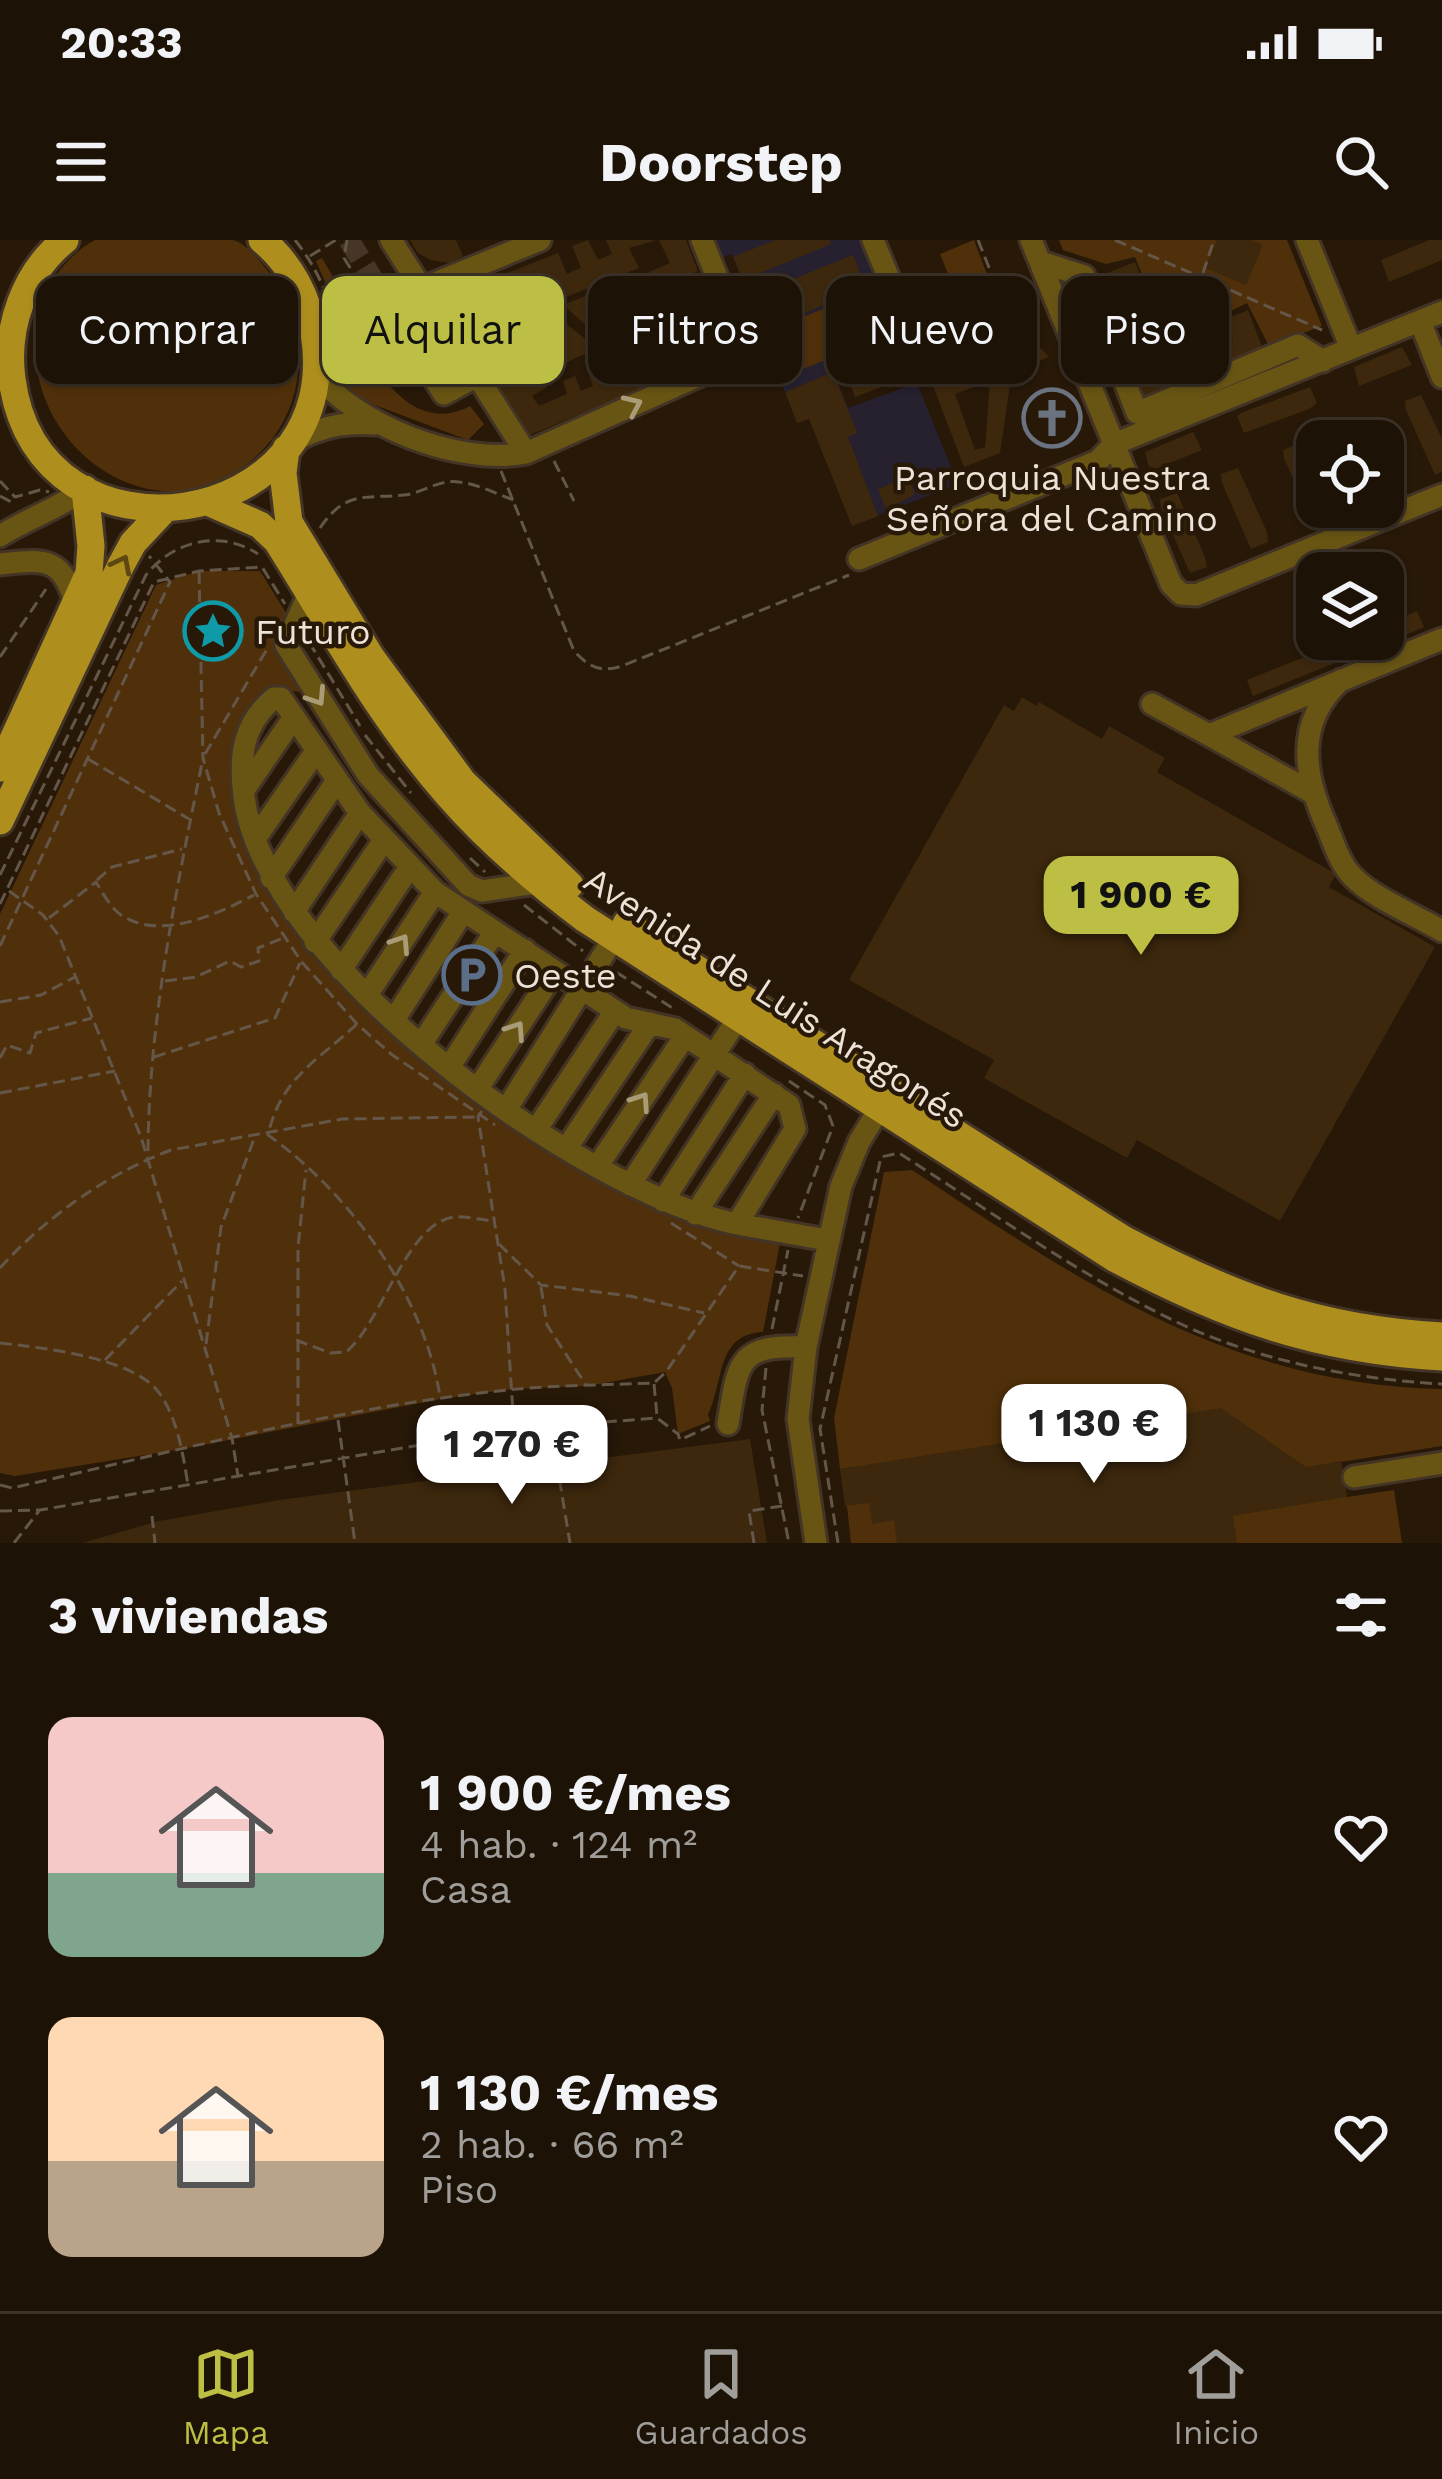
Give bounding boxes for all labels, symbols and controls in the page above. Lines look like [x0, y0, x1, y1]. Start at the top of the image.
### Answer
text: 20:33 [60, 16, 183, 69]
icon: menu [48, 129, 114, 195]
icon: search [1328, 129, 1394, 195]
text: Doorstep [599, 131, 843, 194]
chip: Comprar [36, 276, 298, 384]
chip: Alquilar [322, 276, 564, 384]
chip: Filtros [588, 276, 802, 384]
chip: Nuevo [826, 276, 1037, 384]
chip: Piso [1061, 276, 1229, 384]
church icon: Parroquia Nuestra Señora del Camino [1021, 387, 1083, 449]
one-way arrow [621, 396, 642, 420]
map controls [1296, 420, 1404, 660]
button: locate [1296, 420, 1404, 528]
place label: Parroquia Nuestra Señora del Camino [886, 457, 1218, 540]
button: layers [1296, 552, 1404, 660]
one-way arrow [108, 555, 132, 576]
place icon: Futuro [182, 600, 244, 662]
place label: Futuro [255, 611, 371, 653]
one-way arrow [303, 684, 325, 706]
pin: 1 900 € [1030, 856, 1252, 958]
street label: Avenida de Luis Aragonés [576, 858, 975, 1137]
text: 1 900 € [1071, 872, 1211, 917]
one-way arrow [386, 935, 408, 957]
parking icon: Oeste [441, 944, 503, 1006]
place label: Oeste [514, 955, 617, 997]
one-way arrow [502, 1021, 524, 1043]
one-way arrow [627, 1093, 649, 1115]
pin: 1 130 € [983, 1384, 1205, 1486]
text: 1 130 € [1028, 1400, 1160, 1445]
pin: 1 270 € [401, 1405, 623, 1507]
text: 1 270 € [444, 1421, 580, 1466]
icon: filters [1328, 1582, 1394, 1648]
text: 3 viviendas [48, 1586, 328, 1645]
text: 1 900 €/mes [420, 1763, 731, 1822]
icon: home [144, 1765, 288, 1909]
icon: heart [1328, 1804, 1394, 1870]
text: 4 hab. · 124 m² [420, 1822, 697, 1867]
text: Casa [420, 1867, 511, 1912]
text: 1 130 €/mes [420, 2063, 718, 2122]
icon: home [144, 2065, 288, 2209]
icon: heart [1328, 2104, 1394, 2170]
text: 2 hab. · 66 m² [420, 2122, 684, 2167]
text: Piso [420, 2167, 498, 2212]
tab: Mapa [183, 2341, 269, 2452]
tab: Guardados [635, 2341, 808, 2452]
tab: Inicio [1173, 2341, 1259, 2452]

